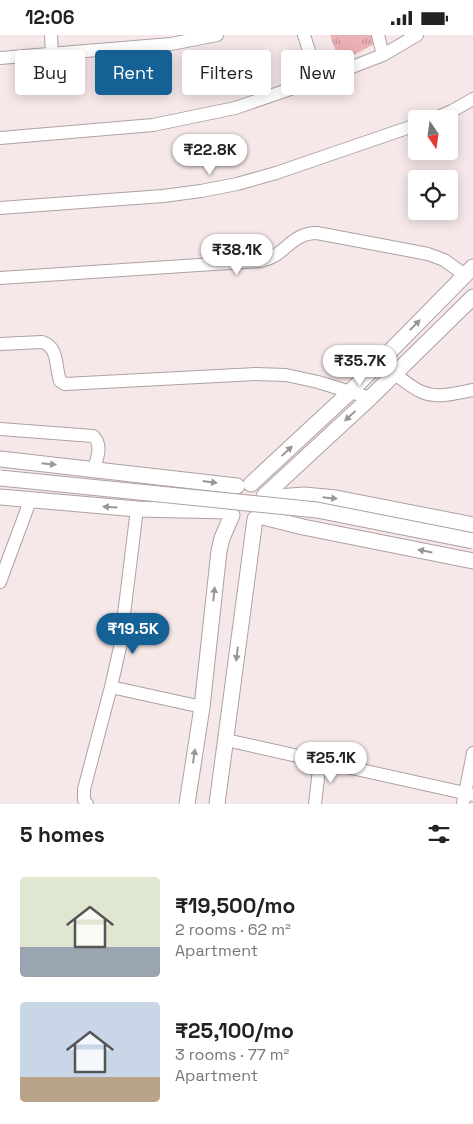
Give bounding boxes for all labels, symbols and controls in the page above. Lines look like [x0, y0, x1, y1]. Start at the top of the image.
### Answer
text: 12:06 [25, 5, 75, 30]
chip: Buy [15, 50, 85, 95]
chip: Rent [95, 50, 172, 95]
chip: Filters [182, 50, 271, 95]
chip: New [281, 50, 354, 95]
north arrow [408, 110, 458, 160]
map controls [408, 110, 458, 220]
pin: ₹22.8K [169, 133, 251, 176]
text: ₹22.8K [183, 139, 237, 160]
button: locate [408, 170, 458, 220]
pin: ₹38.1K [196, 233, 278, 276]
text: ₹38.1K [212, 239, 262, 260]
one-way arrow [409, 319, 421, 331]
pin: ₹35.7K [319, 345, 401, 387]
text: ₹35.7K [334, 350, 386, 371]
one-way arrow [345, 410, 357, 422]
one-way arrow [280, 445, 292, 457]
one-way arrow [41, 460, 57, 468]
one-way arrow [202, 479, 218, 487]
one-way arrow [323, 494, 339, 502]
one-way arrow [102, 502, 118, 510]
one-way arrow [418, 547, 433, 555]
one-way arrow [210, 586, 218, 602]
pin: ₹19.5K [92, 613, 174, 655]
text: ₹19.5K [107, 618, 159, 639]
one-way arrow [233, 647, 241, 663]
pin: ₹25.1K [290, 741, 372, 784]
one-way arrow [191, 747, 199, 763]
text: ₹25.1K [306, 747, 356, 768]
icon: filters [425, 820, 453, 848]
text: 5 homes [20, 821, 105, 848]
text: ₹19,500/mo [175, 892, 295, 919]
icon: home [60, 897, 120, 957]
text: 2 rooms · 62 m² [175, 919, 291, 940]
text: Apartment [175, 940, 258, 961]
text: ₹25,100/mo [175, 1017, 294, 1044]
icon: home [60, 1022, 120, 1082]
text: 3 rooms · 77 m² [175, 1044, 289, 1065]
text: Apartment [175, 1065, 258, 1086]

